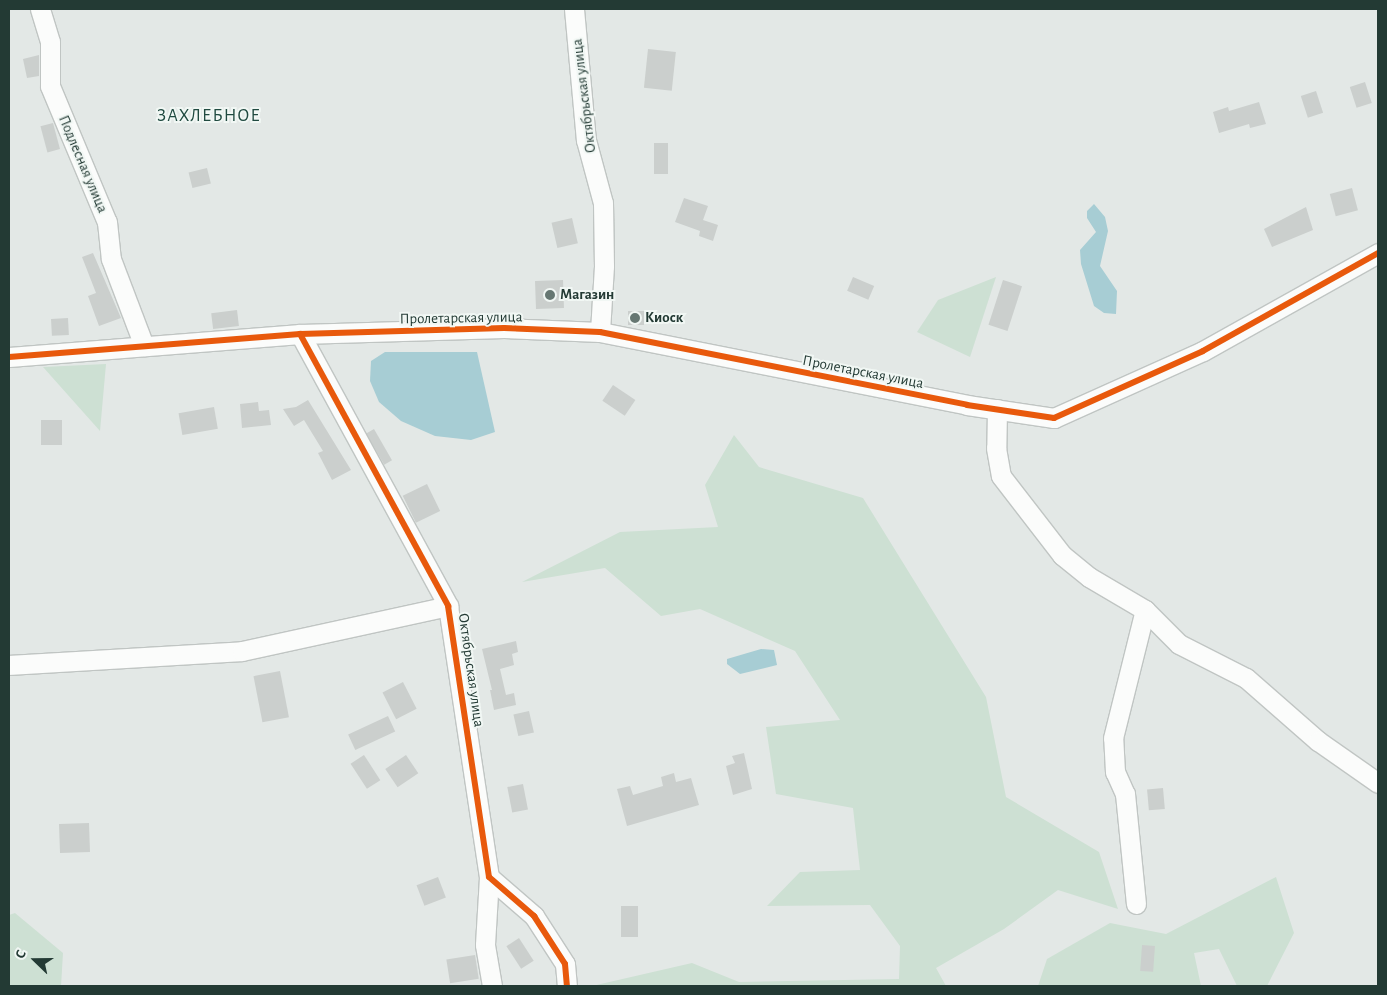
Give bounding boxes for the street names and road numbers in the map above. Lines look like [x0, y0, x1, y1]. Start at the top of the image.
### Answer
street label: Октябрьская улица [568, 38, 600, 154]
street label: Подлесная улица [54, 113, 112, 215]
street label: Пролетарская улица [399, 308, 523, 328]
street label: Пролетарская улица [801, 351, 925, 393]
street label: Октябрьская улица [454, 612, 488, 728]

